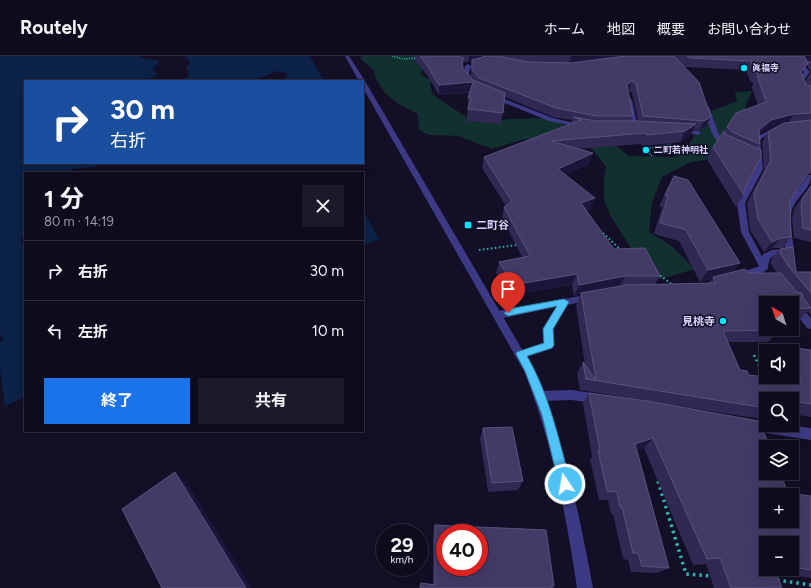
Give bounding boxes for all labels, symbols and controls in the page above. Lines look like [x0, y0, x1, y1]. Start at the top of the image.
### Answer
text: Routely [20, 16, 88, 39]
text: ホーム [543, 21, 585, 38]
text: 地図 [607, 21, 635, 38]
text: 概要 [657, 21, 685, 38]
text: お問い合わせ [707, 21, 791, 38]
place label: 眞福寺 [752, 62, 779, 73]
marker: 眞福寺 [739, 63, 749, 73]
text: 30 m [110, 92, 175, 126]
icon: right [44, 96, 96, 148]
text: 右折 [110, 130, 146, 152]
place label: 二町若神明社 [654, 144, 708, 155]
marker: 二町若神明社 [641, 145, 651, 155]
text: 1 分 [44, 184, 84, 213]
button: close [302, 185, 344, 227]
text: 80 m · 14:19 [44, 214, 114, 229]
place label: 二町谷 [476, 219, 509, 232]
marker: 二町谷 [463, 220, 473, 230]
icon: right [44, 260, 66, 282]
text: 30 m [310, 262, 344, 280]
text: 右折 [78, 263, 108, 281]
pin [491, 272, 525, 313]
icon: arrive [497, 278, 519, 300]
north arrow [759, 296, 799, 336]
map controls [759, 296, 799, 576]
place label: 見桃寺 [682, 315, 715, 328]
marker: 見桃寺 [718, 316, 728, 326]
icon: left [44, 320, 66, 342]
text: 10 m [312, 322, 344, 340]
text: 左折 [78, 323, 108, 341]
button: sound [759, 344, 799, 384]
button: 終了 [44, 378, 190, 424]
button: 共有 [198, 378, 344, 424]
button: search [759, 392, 799, 432]
button: layers [759, 440, 799, 480]
position arrow [544, 463, 586, 505]
button: + [759, 488, 799, 528]
speed limit sign: 40 [436, 524, 488, 576]
text: 29 [390, 533, 414, 557]
button: − [759, 536, 799, 576]
text: km/h [391, 553, 413, 566]

